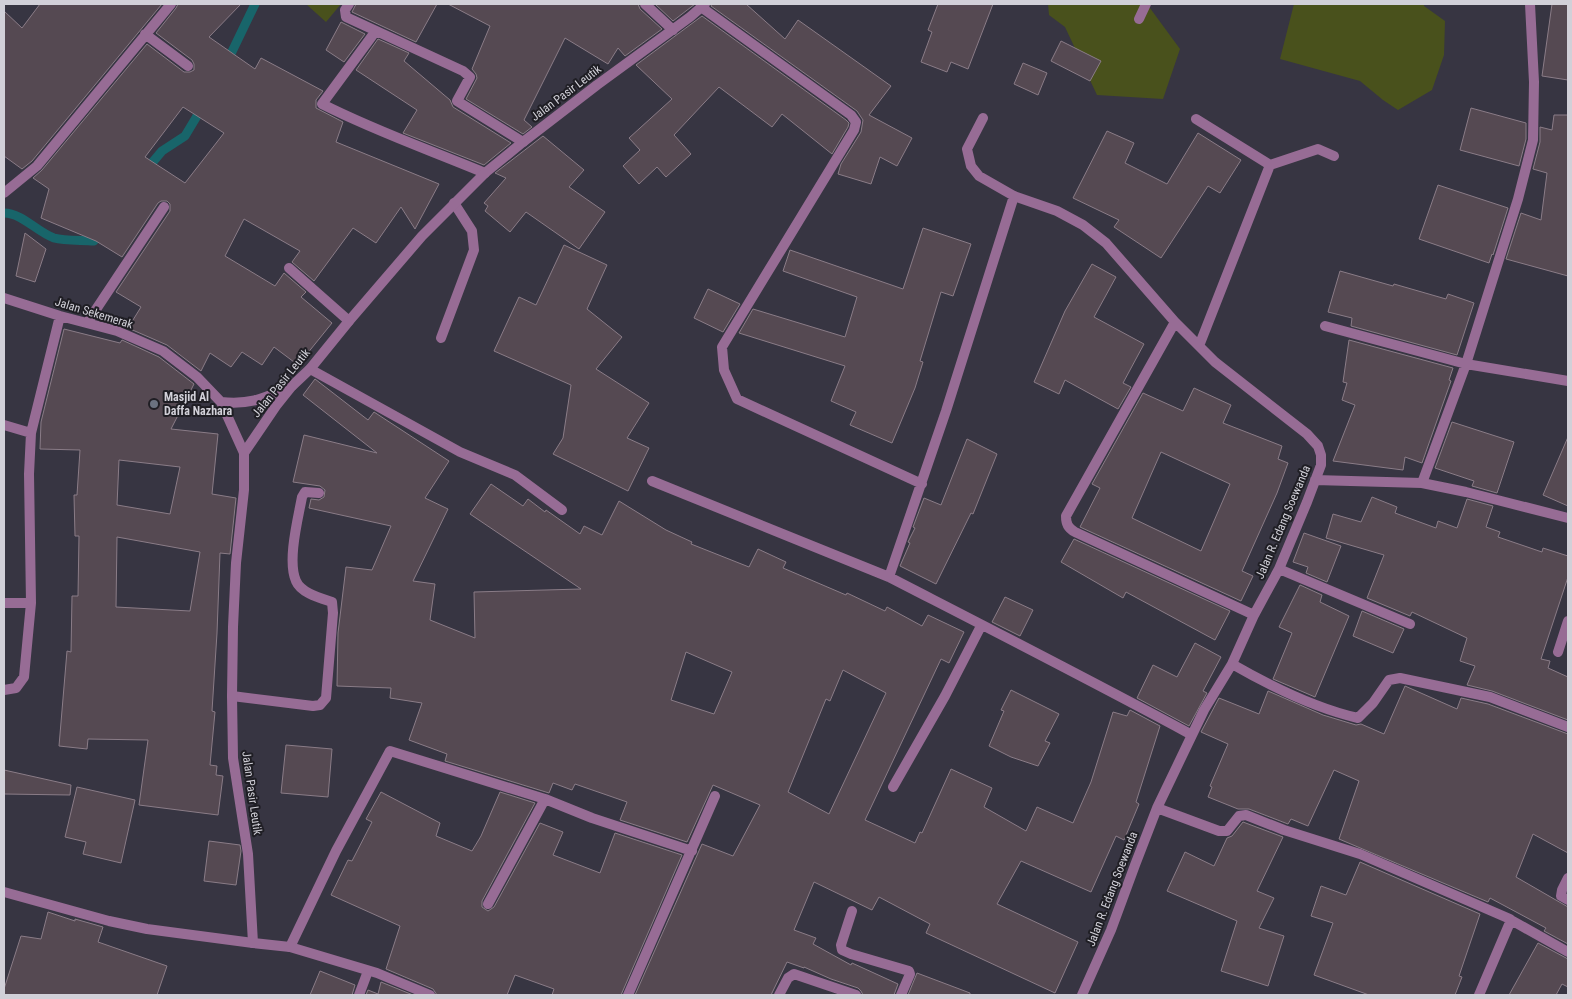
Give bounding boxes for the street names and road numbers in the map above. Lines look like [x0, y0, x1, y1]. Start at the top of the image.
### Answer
street label: Jalan Pasir Leutik [528, 62, 604, 124]
street label: Jalan Sekemerak [53, 295, 135, 332]
street label: Jalan Pasir Leutik [249, 345, 313, 420]
street label: Jalan R. Edang Soewanda [1253, 463, 1313, 581]
street label: Jalan Pasir Leutik [239, 750, 265, 836]
street label: Jalan R. Edang Soewanda [1084, 829, 1140, 948]

